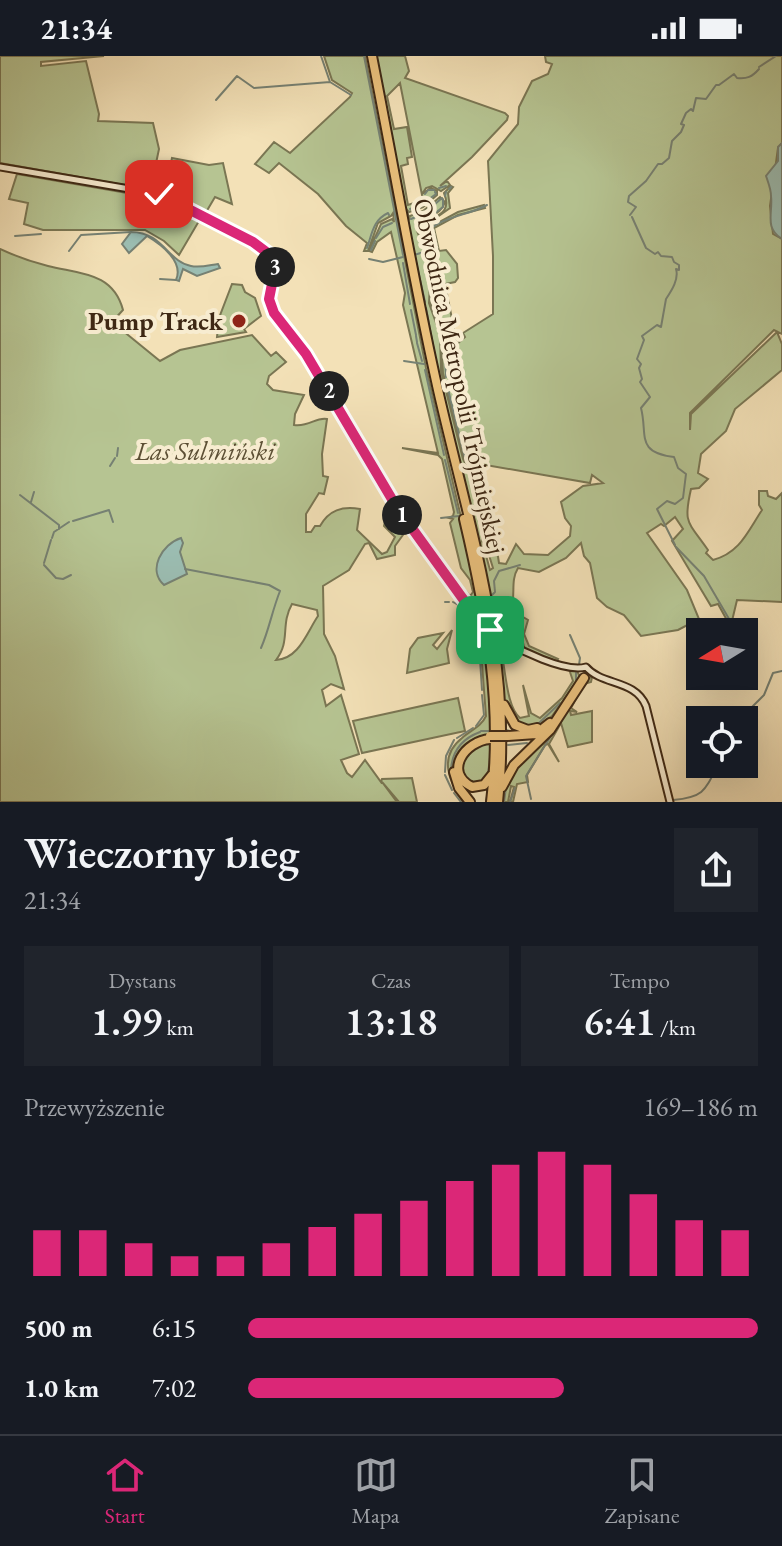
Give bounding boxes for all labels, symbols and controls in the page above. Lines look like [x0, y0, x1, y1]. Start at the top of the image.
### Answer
text: 21:34 [40, 9, 112, 48]
pin [125, 160, 193, 228]
icon: check [137, 172, 181, 216]
street label: Obwodnica Metropolii Trójmiejskiej [406, 195, 514, 557]
pin: 3 [255, 247, 295, 287]
text: 3 [269, 252, 281, 281]
place label: Pump Track [88, 304, 224, 338]
marker: Pump Track [230, 312, 248, 330]
pin: 2 [309, 371, 349, 411]
text: 2 [323, 376, 335, 405]
park label: Las Sulmiński [134, 434, 276, 468]
pin: 1 [382, 495, 422, 535]
text: 1 [396, 500, 408, 529]
pin [456, 596, 524, 664]
icon: arrive [468, 608, 512, 652]
north arrow [686, 618, 758, 690]
map controls [686, 618, 758, 778]
button: locate [686, 706, 758, 778]
text: Wieczorny bieg [24, 824, 299, 881]
button: share [674, 828, 758, 912]
text: 21:34 [24, 883, 80, 917]
text: Dystans [108, 966, 176, 995]
text: Czas [371, 966, 411, 995]
text: Tempo [609, 966, 670, 995]
text: 1.99 [91, 995, 162, 1047]
text: 13:18 [345, 995, 437, 1047]
text: 6:41 [583, 995, 656, 1047]
text: km [162, 1013, 194, 1042]
text: /km [656, 1013, 696, 1042]
text: Przewyższenie [24, 1090, 165, 1124]
text: 169–186 m [643, 1090, 758, 1124]
text: 500 m [24, 1311, 92, 1345]
text: 6:15 [152, 1311, 196, 1345]
text: 1.0 km [24, 1371, 99, 1405]
text: 7:02 [152, 1371, 196, 1405]
tab: Start [103, 1453, 147, 1530]
tab: Mapa [352, 1453, 399, 1530]
tab: Zapisane [605, 1453, 679, 1530]

